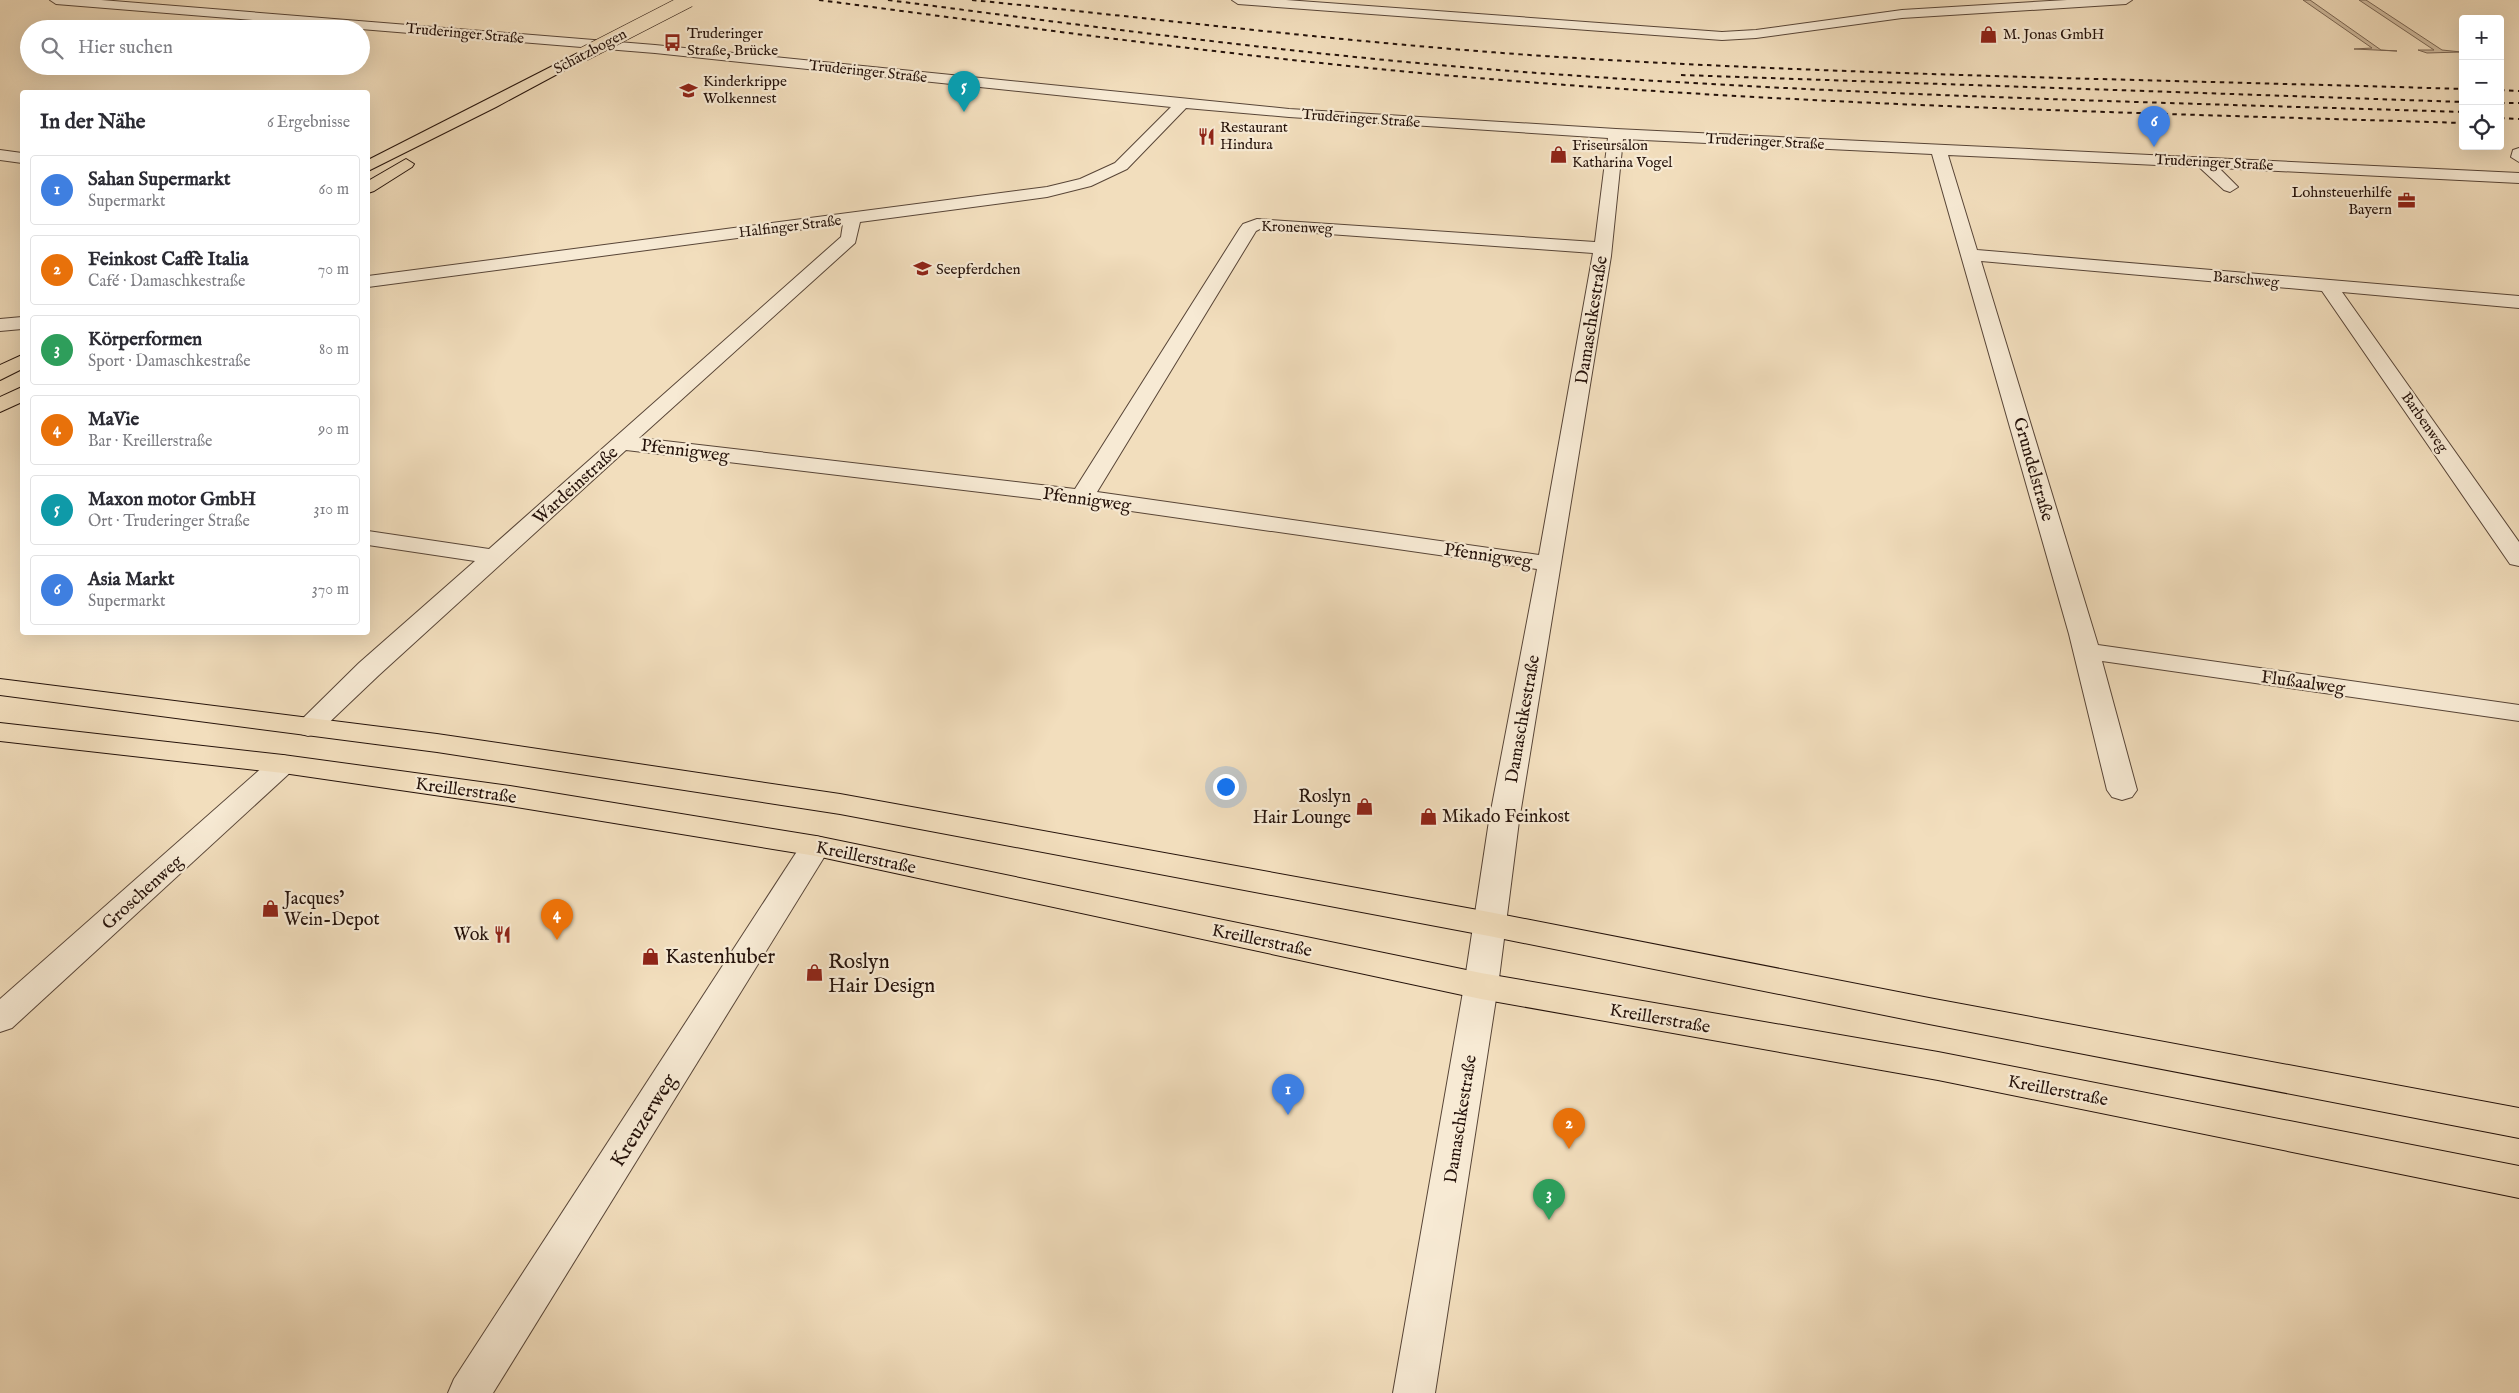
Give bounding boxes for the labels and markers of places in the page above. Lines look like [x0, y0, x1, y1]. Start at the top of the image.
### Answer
place label: Truderinger Straße, Brücke [687, 24, 778, 60]
shop icon: M. Jonas GmbH [1979, 24, 1999, 44]
place label: M. Jonas GmbH [2003, 25, 2105, 44]
bus stop icon: Truderinger Straße, Brücke [663, 32, 683, 52]
pin: 5 [948, 71, 980, 112]
place label: Kinderkrippe Wolkennest [703, 72, 787, 108]
school or university icon: Kinderkrippe Wolkennest [679, 80, 699, 100]
pin: 6 [2138, 106, 2170, 147]
place label: Restaurant Hindura [1220, 118, 1288, 154]
restaurant icon: Restaurant Hindura [1196, 126, 1216, 146]
place label: Friseursalon Katharina Vogel [1572, 136, 1673, 172]
shop icon: Friseursalon Katharina Vogel [1548, 144, 1568, 164]
place label: Lohnsteuerhilfe Bayern [2291, 183, 2392, 219]
office icon: Lohnsteuerhilfe Bayern [2396, 191, 2416, 211]
school or university icon: Seepferdchen [912, 259, 932, 279]
place label: Seepferdchen [936, 260, 1021, 279]
place label: Roslyn Hair Lounge [1253, 786, 1351, 830]
shop icon: Roslyn Hair Lounge [1355, 796, 1375, 816]
shop icon: Mikado Feinkost [1418, 806, 1438, 826]
place label: Mikado Feinkost [1442, 806, 1570, 829]
place label: Jacques’ Wein-Depot [282, 888, 380, 932]
shop icon: Jacques’ Wein-Depot [260, 898, 280, 918]
pin: 4 [541, 899, 573, 940]
place label: Wok [454, 924, 489, 947]
restaurant icon: Wok [493, 924, 513, 944]
place label: Kastenhuber [665, 944, 775, 971]
shop icon: Kastenhuber [641, 946, 661, 966]
place label: Roslyn Hair Design [828, 949, 935, 1000]
shop icon: Roslyn Hair Design [804, 963, 824, 983]
pin: 1 [1272, 1074, 1304, 1115]
pin: 2 [1553, 1108, 1585, 1149]
pin: 3 [1533, 1179, 1565, 1220]

